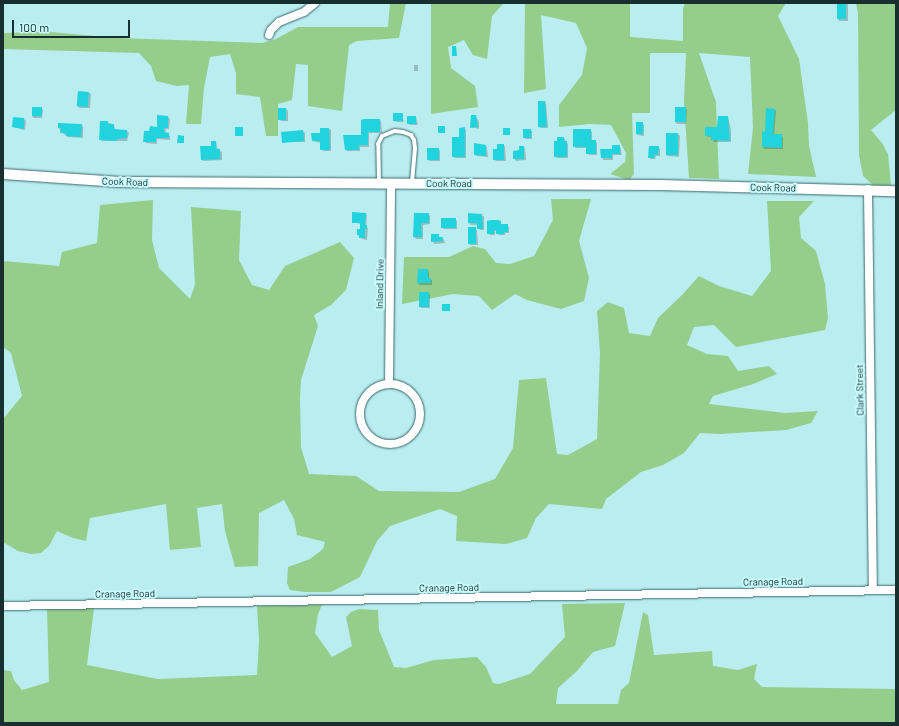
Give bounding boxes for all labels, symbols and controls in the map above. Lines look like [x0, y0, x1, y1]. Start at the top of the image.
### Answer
scale bar [14, 12, 132, 38]
text: 100 m [19, 20, 49, 34]
street label: Cook Road [102, 175, 148, 189]
street label: Cook Road [426, 178, 472, 190]
street label: Cook Road [750, 182, 796, 194]
street label: Inland Drive [374, 259, 386, 309]
street label: Clark Street [854, 364, 866, 416]
street label: Cranage Road [743, 575, 803, 589]
street label: Cranage Road [419, 581, 479, 595]
street label: Cranage Road [95, 587, 155, 601]

